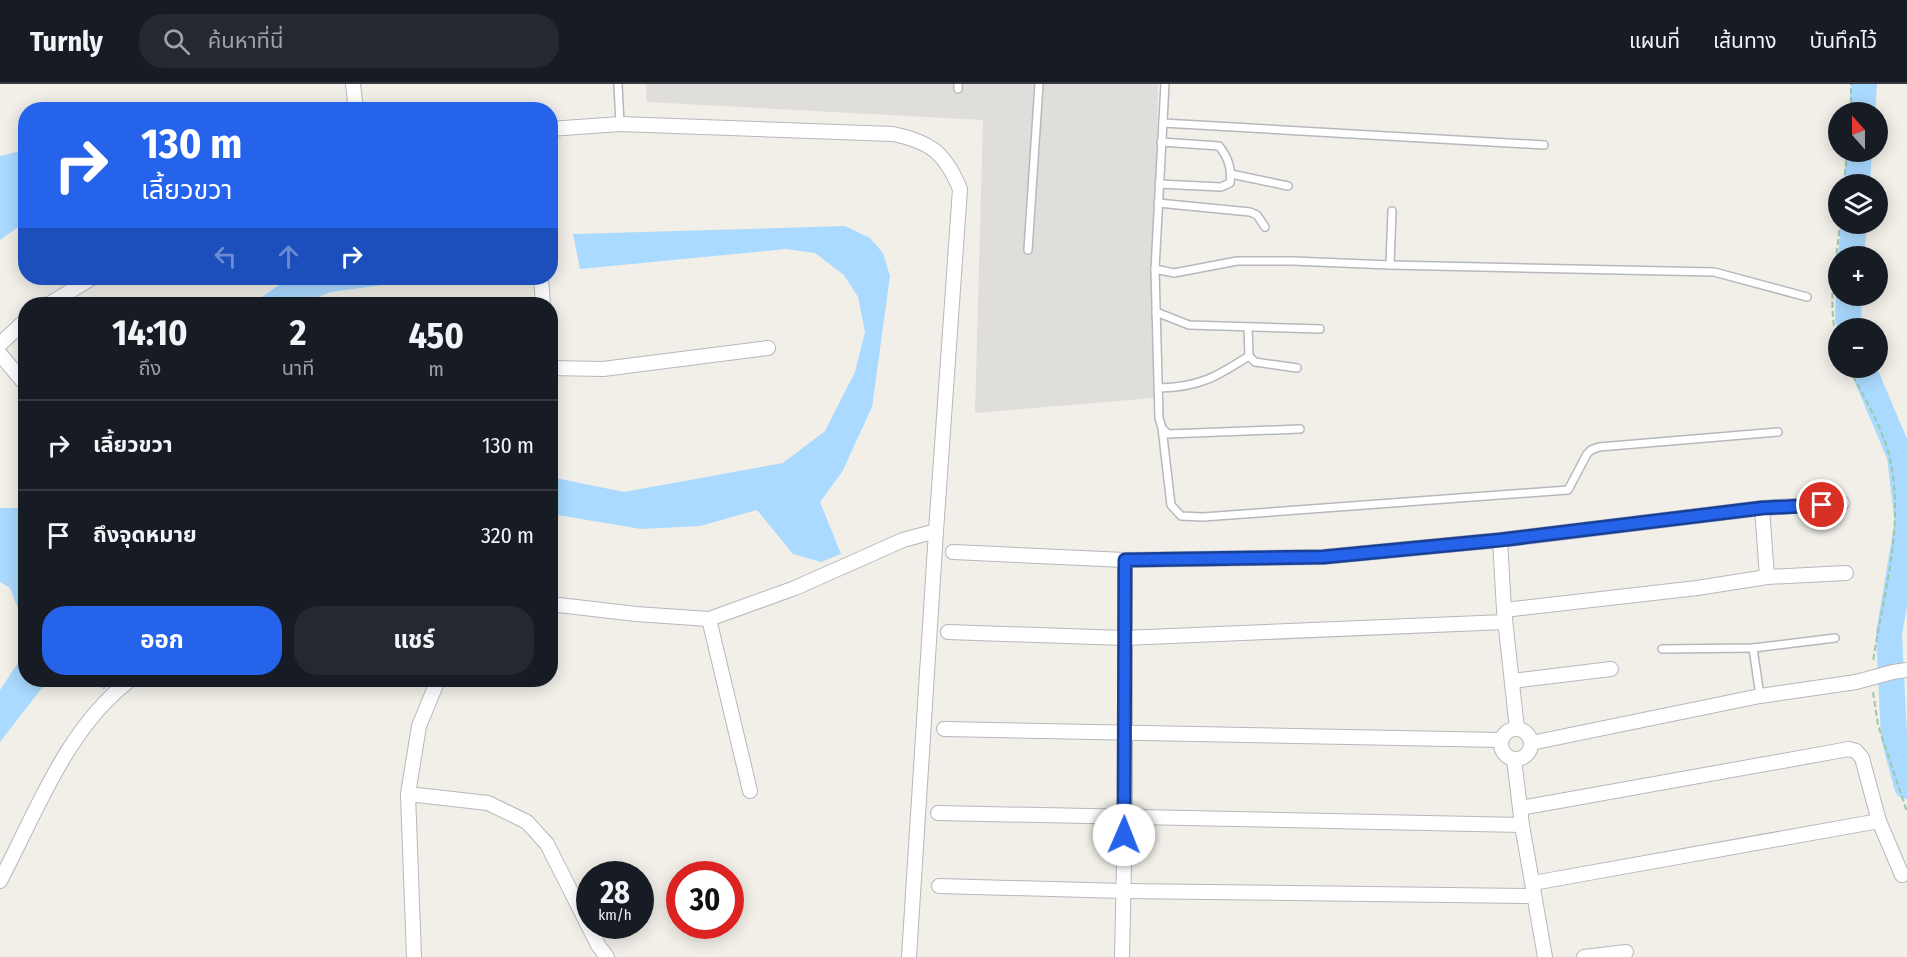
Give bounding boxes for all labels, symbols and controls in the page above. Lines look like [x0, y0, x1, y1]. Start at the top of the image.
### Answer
search box [139, 14, 559, 68]
text: Turnly [30, 25, 103, 58]
icon: search [160, 25, 193, 58]
text: ค้นหาที่นี่ [208, 27, 283, 54]
text: แผนที่ [1629, 28, 1680, 54]
text: เส้นทาง [1713, 28, 1777, 54]
text: บันทึกไว้ [1810, 28, 1877, 54]
north arrow [1828, 102, 1888, 162]
map controls [1828, 102, 1888, 378]
text: 130 m [141, 119, 242, 169]
icon: right [42, 126, 120, 204]
text: เลี้ยวขวา [141, 174, 232, 206]
button: layers [1828, 174, 1888, 234]
icon: left [209, 240, 242, 273]
icon: ahead [272, 240, 305, 273]
icon: right [335, 240, 368, 273]
button: + [1828, 246, 1888, 306]
text: 14:10 [112, 311, 188, 355]
text: 2 [290, 311, 306, 355]
text: 450 [408, 314, 464, 358]
button: − [1828, 318, 1888, 378]
text: ถึง [139, 356, 161, 380]
text: นาที [282, 356, 314, 380]
text: m [428, 357, 444, 381]
icon: right [42, 429, 75, 462]
text: เลี้ยวขวา [93, 431, 173, 458]
text: 130 m [482, 432, 534, 459]
pin [1796, 479, 1847, 530]
icon: arrive [1805, 488, 1838, 521]
icon: arrive [42, 519, 75, 552]
text: ถึงจุดหมาย [93, 521, 197, 548]
text: 320 m [481, 522, 534, 549]
button: ออก [42, 606, 282, 675]
button: แชร์ [294, 606, 534, 675]
position arrow [1092, 803, 1156, 867]
speed limit sign: 30 [666, 861, 744, 939]
text: 28 [600, 875, 630, 911]
text: km/h [598, 906, 632, 924]

